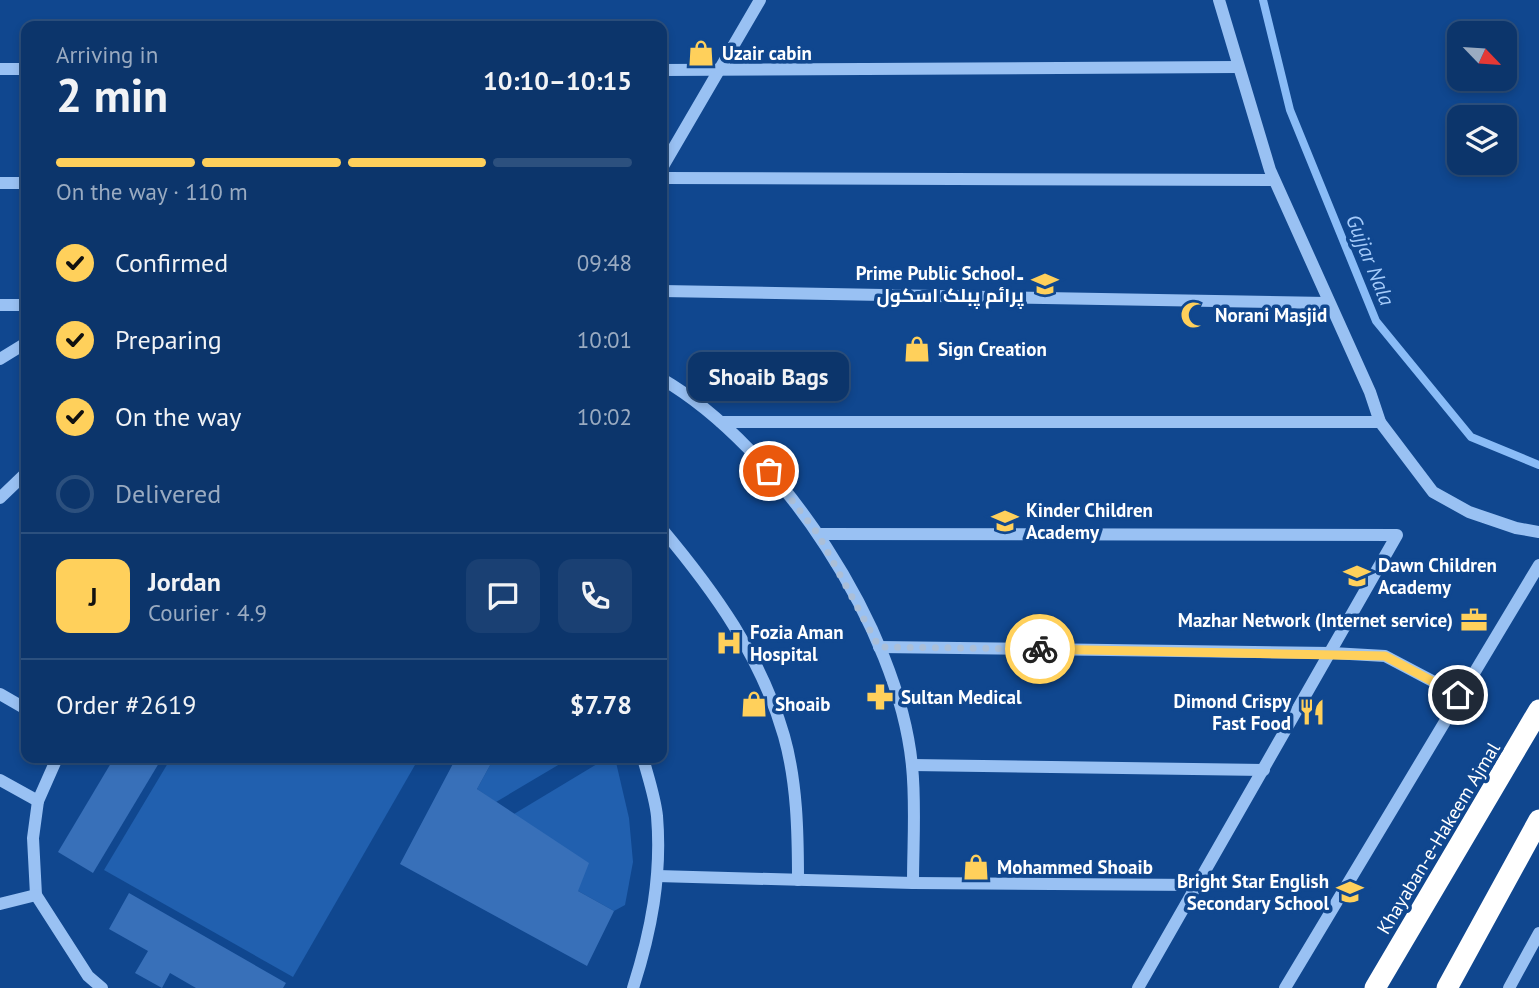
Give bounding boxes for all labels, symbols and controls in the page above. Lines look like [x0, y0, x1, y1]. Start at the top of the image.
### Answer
north arrow [1447, 21, 1517, 91]
map controls [1447, 21, 1517, 175]
shop icon: Uzair cabin [686, 38, 716, 68]
text: Arriving in [56, 40, 158, 69]
place label: Uzair cabin [722, 41, 812, 65]
text: 10:10–10:15 [483, 64, 632, 97]
text: 2 min [56, 65, 168, 125]
button: layers [1447, 105, 1517, 175]
text: On the way · 110 m [56, 177, 248, 206]
water label: Gujjar Nala [1340, 210, 1401, 310]
icon: check [56, 244, 94, 282]
text: Confirmed [115, 246, 228, 279]
text: 09:48 [577, 248, 632, 277]
place label: Prime Public School۔ پرائم پبلک اسکول [856, 261, 1024, 309]
school or university icon: Prime Public School۔ پرائم پبلک اسکول [1030, 269, 1060, 299]
mosque icon: Norani Masjid [1179, 300, 1209, 330]
place label: Norani Masjid [1215, 303, 1327, 327]
icon: check [56, 321, 94, 359]
text: Preparing [115, 323, 222, 356]
text: 10:01 [577, 325, 632, 354]
shop icon: Sign Creation [902, 334, 932, 364]
place label: Sign Creation [938, 337, 1047, 361]
callout: Shoaib Bags [688, 352, 850, 401]
text: Shoaib Bags [709, 362, 828, 391]
icon: check [56, 398, 94, 436]
text: On the way [115, 400, 241, 433]
text: 10:02 [577, 402, 632, 431]
pin [739, 441, 799, 501]
icon: bag [750, 452, 788, 490]
text: Delivered [115, 477, 221, 510]
place label: Kinder Children Academy [1026, 498, 1153, 544]
school or university icon: Kinder Children Academy [990, 506, 1020, 536]
place label: Dawn Children Academy [1378, 553, 1497, 599]
button: chat [466, 559, 540, 633]
button: phone [558, 559, 632, 633]
school or university icon: Dawn Children Academy [1342, 561, 1372, 591]
text: Jordan [148, 565, 221, 598]
text: J [89, 580, 97, 613]
text: Courier · 4.9 [148, 598, 267, 627]
office icon: Mazhar Network (Internet service) [1459, 605, 1489, 635]
place label: Mazhar Network (Internet service) [1178, 608, 1453, 632]
courier [1005, 614, 1075, 684]
place label: Fozia Aman Hospital [750, 620, 844, 666]
hospital icon: Fozia Aman Hospital [714, 628, 744, 658]
icon: bike [1021, 630, 1059, 668]
pin [1428, 665, 1488, 725]
icon: home [1439, 676, 1477, 714]
pharmacy icon: Sultan Medical [865, 682, 895, 712]
place label: Sultan Medical [901, 685, 1022, 709]
text: Order #2619 [56, 688, 196, 721]
text: $7.78 [570, 688, 632, 721]
shop icon: Shoaib [739, 689, 769, 719]
place label: Dimond Crispy Fast Food [1174, 689, 1292, 735]
place label: Shoaib [775, 692, 830, 716]
restaurant icon: Dimond Crispy Fast Food [1297, 697, 1327, 727]
street label: Khayaban-e-Hakeem Ajmal [1371, 737, 1505, 938]
shop icon: Mohammed Shoaib [961, 852, 991, 882]
place label: Mohammed Shoaib [997, 855, 1153, 879]
place label: Bright Star English Secondary School [1177, 869, 1329, 915]
school or university icon: Bright Star English Secondary School [1335, 877, 1365, 907]

